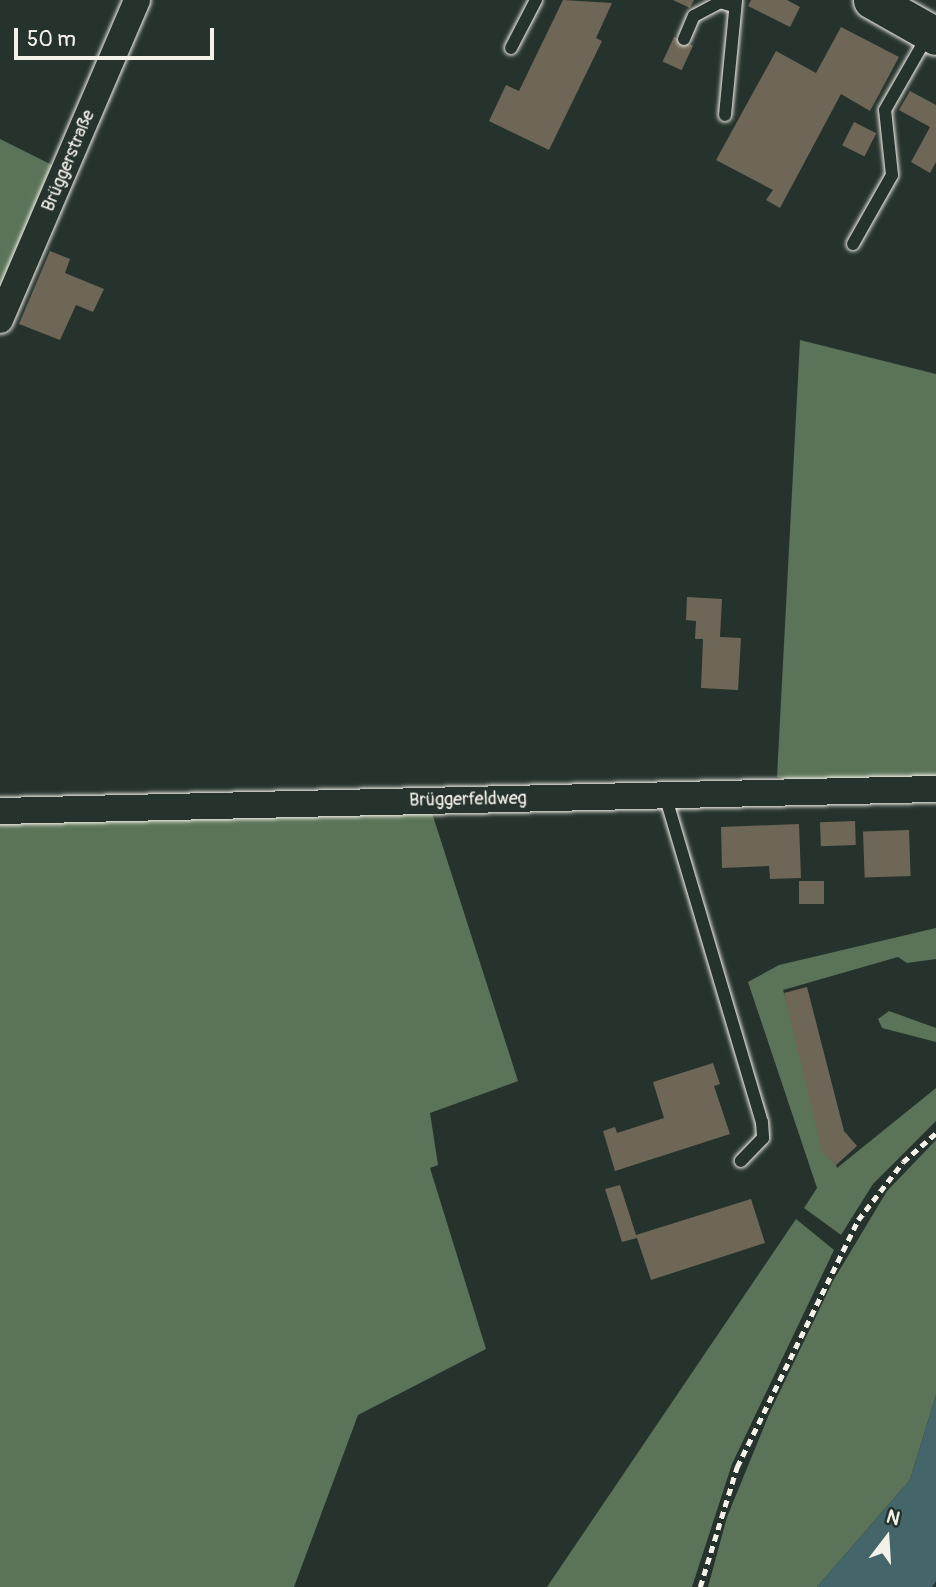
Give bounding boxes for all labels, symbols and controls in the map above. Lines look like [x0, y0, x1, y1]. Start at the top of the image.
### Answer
scale bar [18, 14, 217, 58]
text: 50 m [27, 26, 76, 53]
street label: Brüggerstraße [38, 107, 100, 215]
street label: Brüggerfeldweg [409, 788, 527, 812]
north arrow [852, 1503, 922, 1573]
text: N [883, 1505, 903, 1531]

